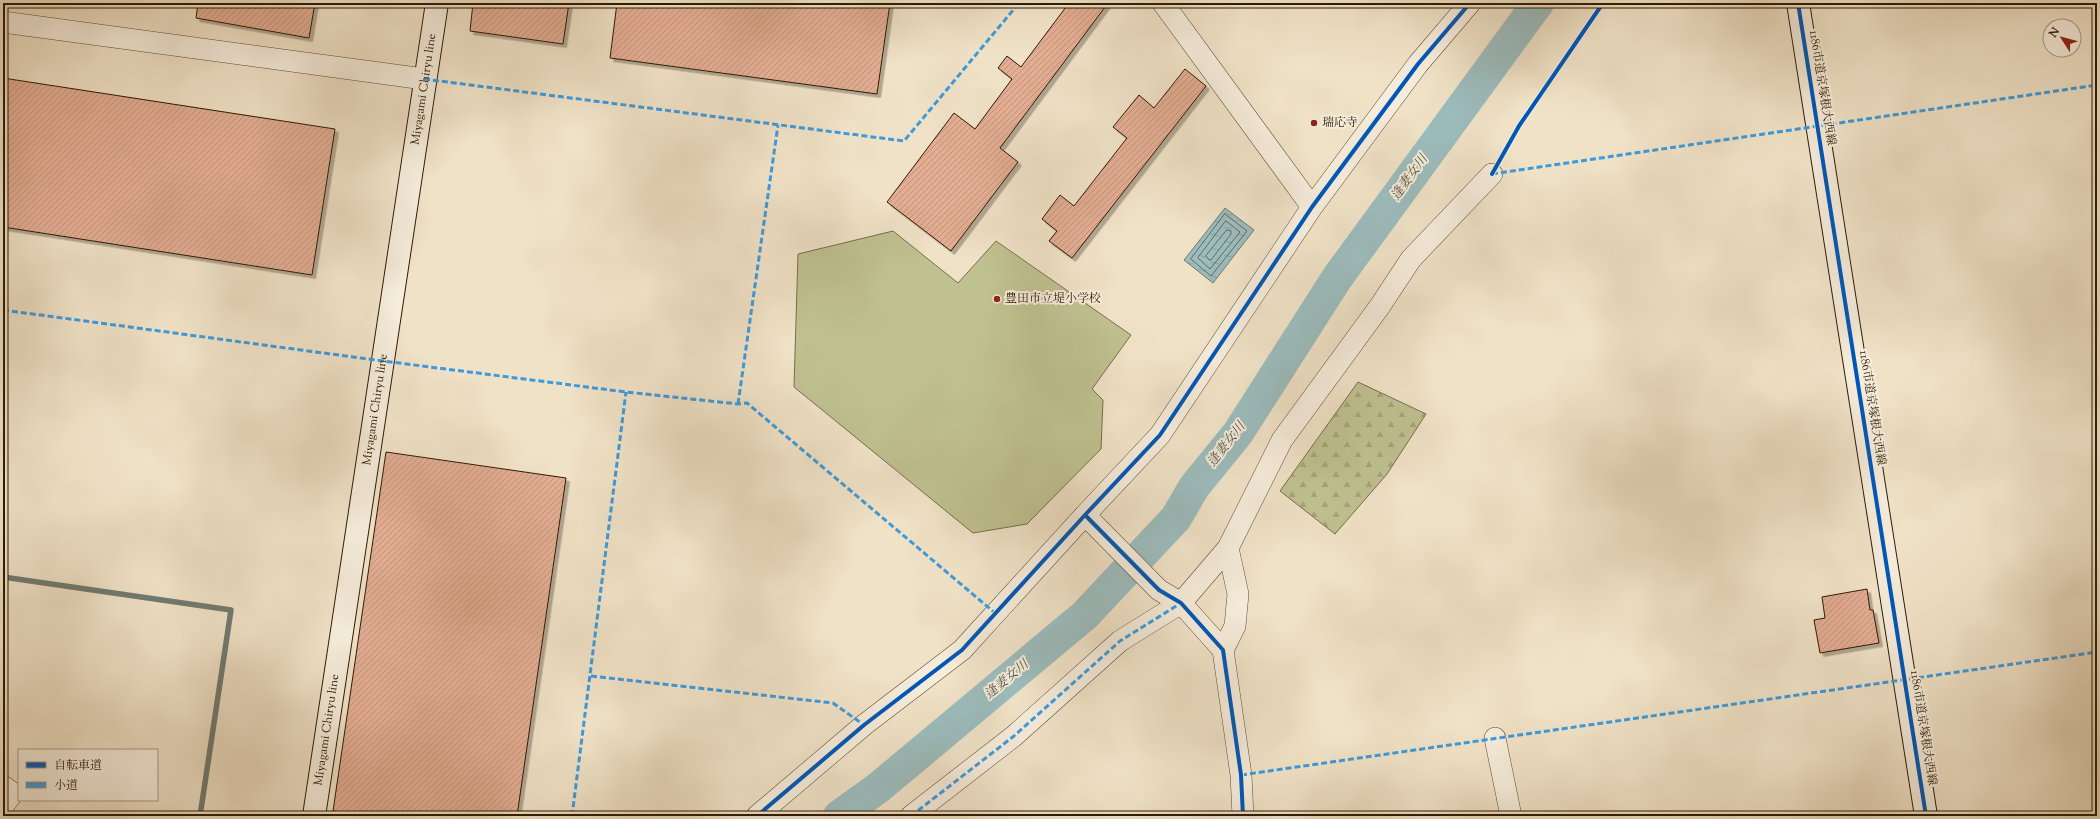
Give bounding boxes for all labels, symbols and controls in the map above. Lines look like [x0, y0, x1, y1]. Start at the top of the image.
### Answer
north arrow [2042, 18, 2082, 58]
text: N [2045, 24, 2064, 42]
street label: 1186市道京塚根大西線 [1804, 29, 1840, 147]
street label: Miyagami Chiryu line [407, 32, 441, 146]
place label: 瑞応寺 [1322, 114, 1358, 132]
marker: 瑞応寺 [1309, 118, 1319, 128]
water label: 逢妻女川 [1387, 150, 1434, 204]
place label: 豊田市立堤小学校 [1005, 290, 1101, 308]
marker: 豊田市立堤小学校 [992, 294, 1002, 304]
street label: 1186市道京塚根大西線 [1854, 349, 1890, 467]
street label: Miyagami Chiryu line [358, 352, 393, 467]
water label: 逢妻女川 [1204, 417, 1251, 471]
water label: 逢妻女川 [981, 655, 1034, 704]
street label: 1186市道京塚根大西線 [1905, 669, 1941, 787]
street label: Miyagami Chiryu line [310, 673, 344, 787]
legend [18, 749, 158, 801]
text: 自転車道 [54, 757, 102, 775]
text: 小道 [54, 777, 78, 795]

